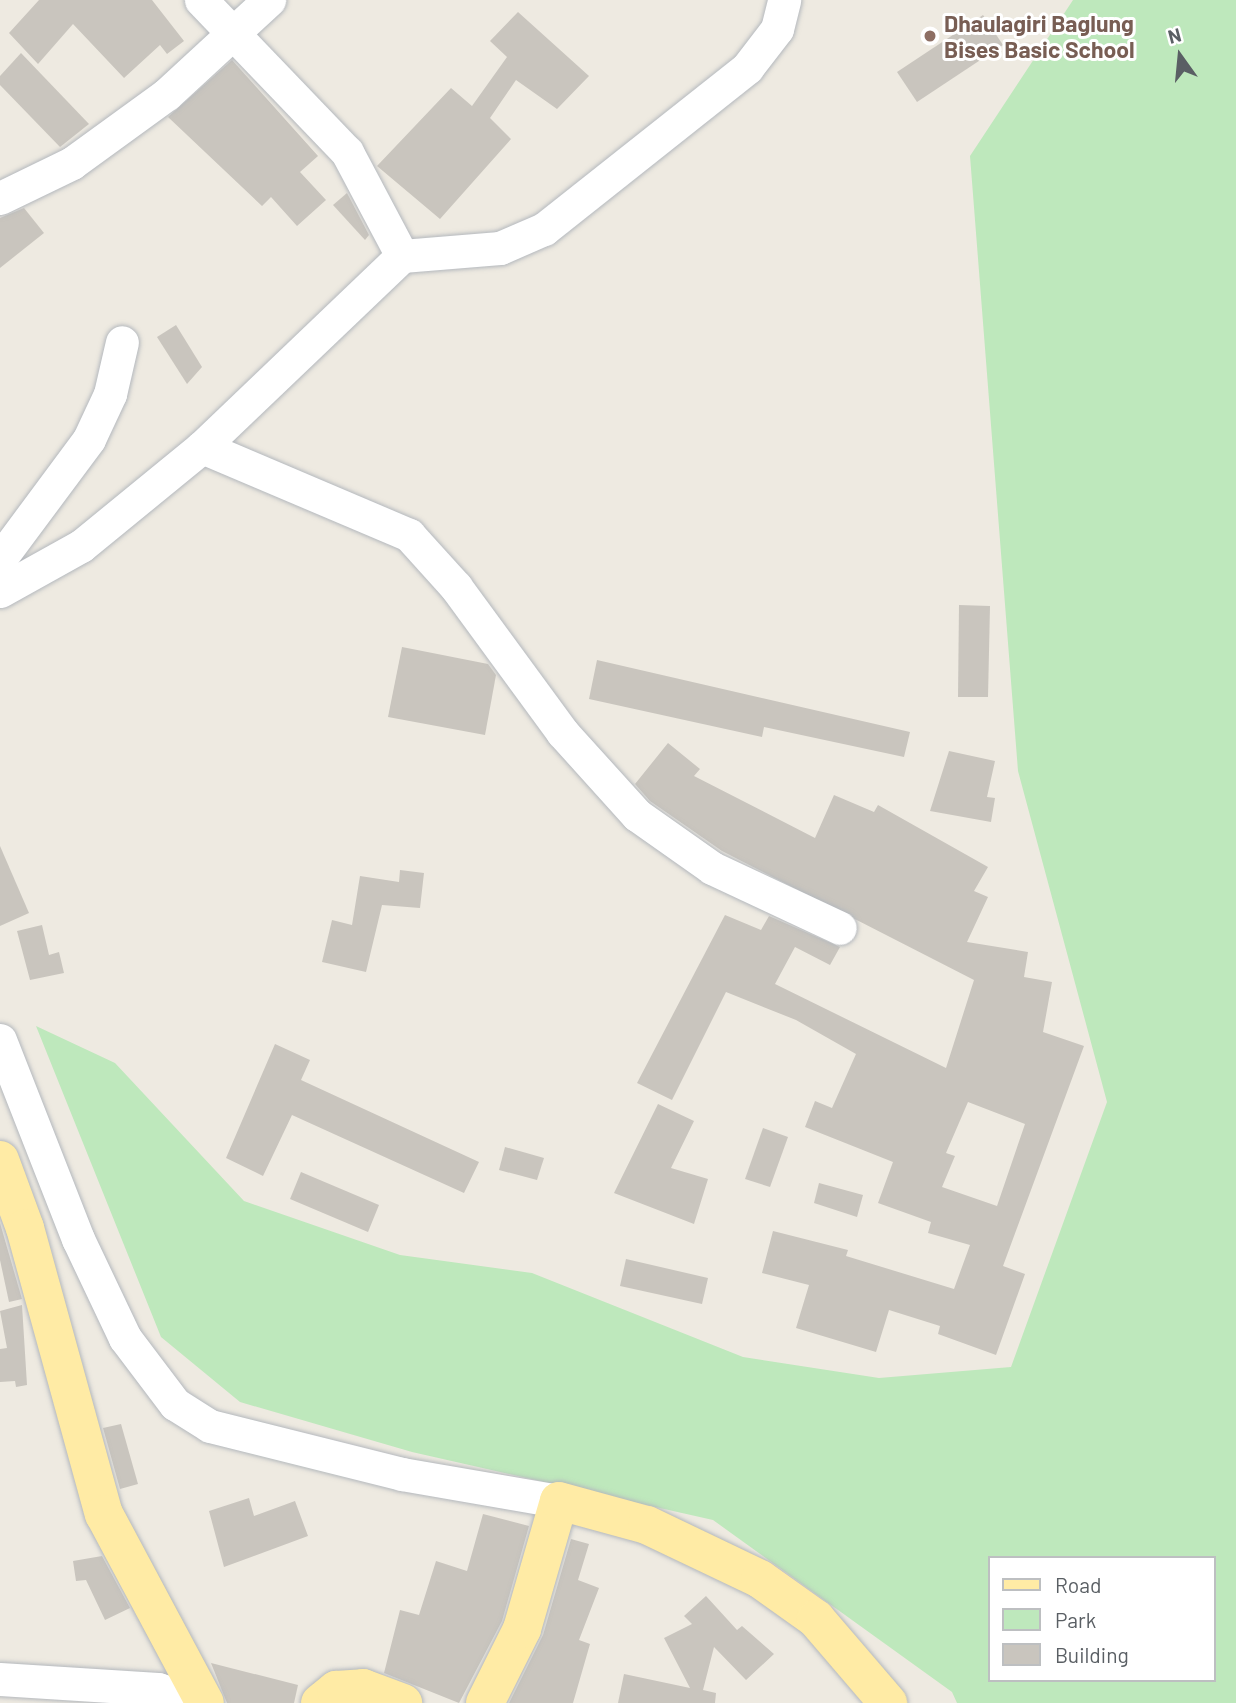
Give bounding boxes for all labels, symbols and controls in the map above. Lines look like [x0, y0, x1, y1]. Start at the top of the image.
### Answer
place label: Dhaulagiri Baglung Bises Basic School [944, 9, 1135, 63]
north arrow [1145, 21, 1215, 91]
text: N [1165, 22, 1184, 48]
marker: Dhaulagiri Baglung Bises Basic School [922, 28, 938, 44]
legend [988, 1556, 1215, 1682]
text: Road [1055, 1572, 1101, 1597]
text: Park [1055, 1607, 1096, 1632]
text: Building [1055, 1642, 1129, 1667]

